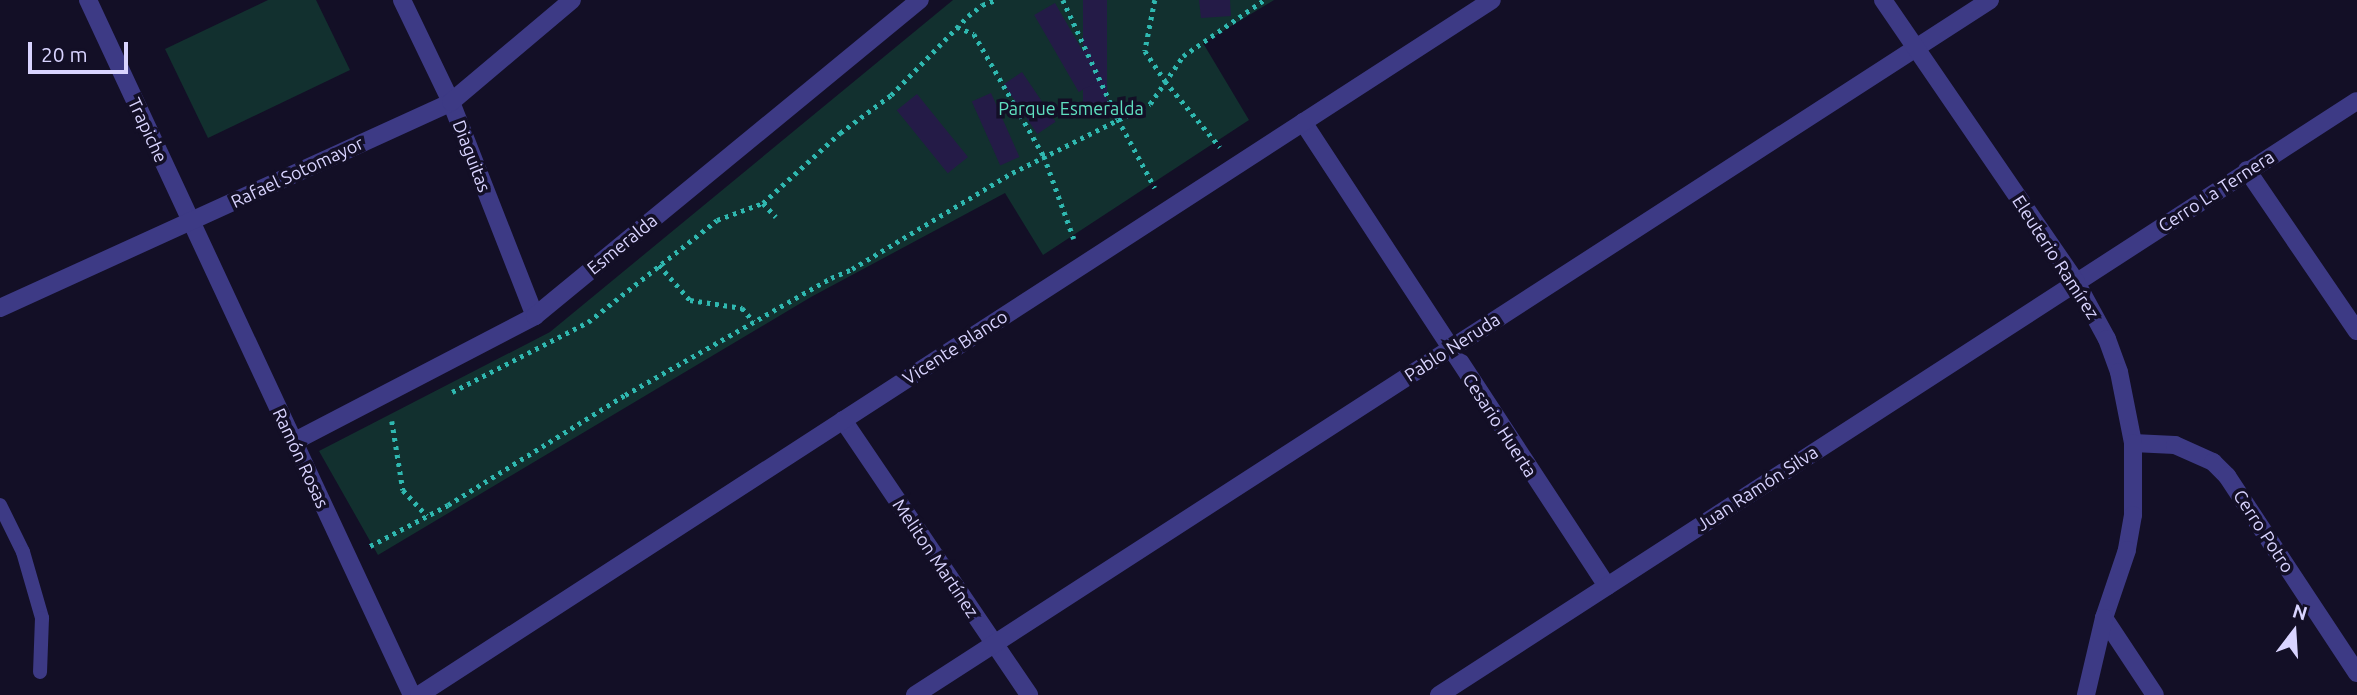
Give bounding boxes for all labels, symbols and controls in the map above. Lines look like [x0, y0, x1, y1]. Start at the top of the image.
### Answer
scale bar [32, 28, 131, 72]
text: 20 m [41, 42, 88, 66]
street label: Trapiche [124, 94, 172, 166]
park label: Parque Esmeralda [998, 97, 1144, 119]
street label: Diaguitas [448, 117, 496, 195]
street label: Rafael Sotomayor [227, 132, 367, 212]
street label: Cerro La Ternera [2154, 145, 2278, 237]
street label: Eleuterio Ramírez [2008, 191, 2104, 323]
street label: Esmeralda [583, 209, 661, 279]
street label: Vicente Blanco [899, 305, 1011, 389]
street label: Pablo Neruda [1400, 308, 1504, 386]
street label: Cesario Huerta [1458, 369, 1542, 481]
street label: Ramón Rosas [269, 405, 333, 511]
street label: Juan Ramón Silva [1692, 441, 1822, 535]
street label: Cerro Potro [2229, 485, 2299, 577]
street label: Meliton Martínez [888, 495, 984, 621]
north arrow [2259, 597, 2329, 667]
text: N [2290, 599, 2310, 625]

